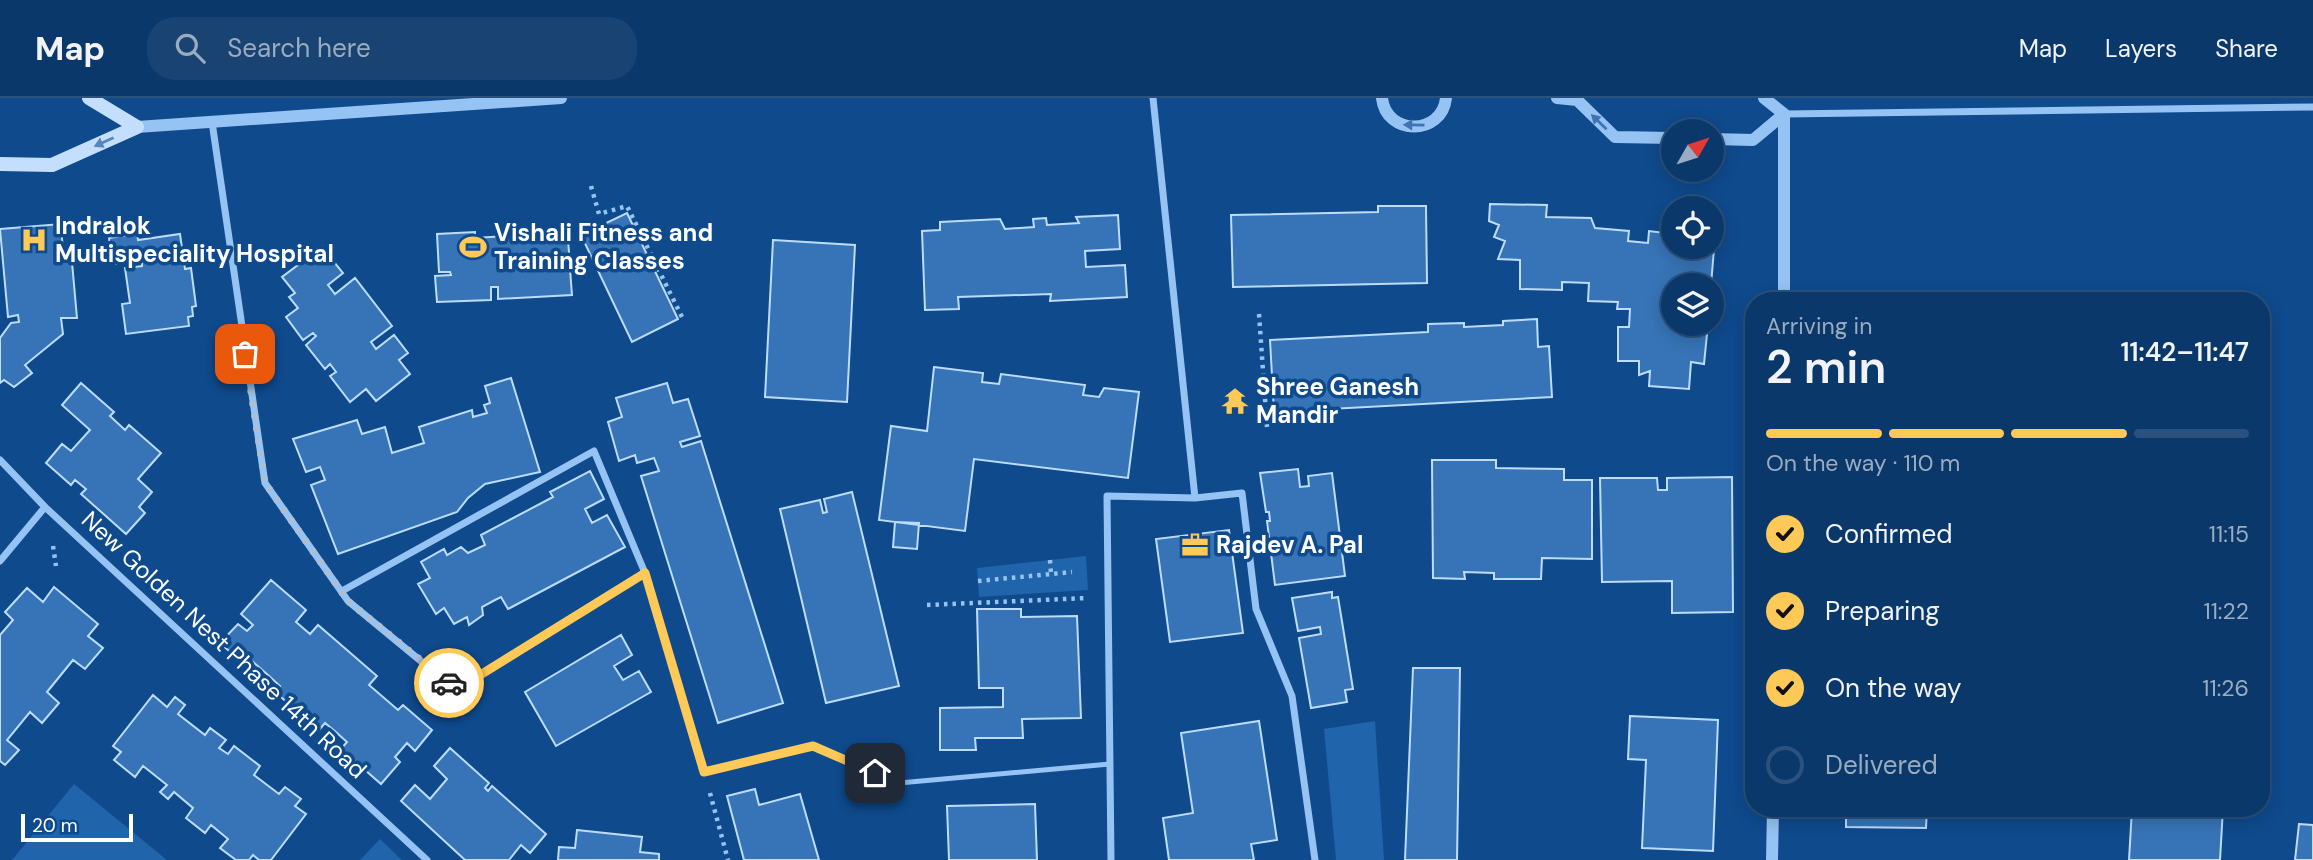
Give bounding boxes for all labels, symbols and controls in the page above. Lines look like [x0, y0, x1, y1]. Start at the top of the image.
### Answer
search box [147, 17, 637, 80]
text: Map [35, 27, 105, 70]
icon: search [171, 29, 209, 67]
text: Search here [227, 31, 371, 65]
text: Map [2019, 33, 2067, 64]
text: Layers [2105, 33, 2177, 64]
text: Share [2215, 33, 2278, 64]
one-way arrow [1591, 114, 1608, 130]
one-way arrow [1403, 119, 1425, 131]
north arrow [1661, 119, 1724, 182]
map controls [1661, 119, 1724, 336]
one-way arrow [93, 136, 114, 147]
button: locate [1661, 196, 1724, 259]
place label: Indralok Multispeciality Hospital [55, 210, 334, 269]
place label: Vishali Fitness and Training Classes [494, 217, 713, 276]
hospital icon: Indralok Multispeciality Hospital [19, 225, 49, 255]
sports icon: Vishali Fitness and Training Classes [458, 232, 488, 262]
button: layers [1661, 273, 1724, 336]
text: Arriving in [1766, 311, 1872, 341]
pin [215, 324, 275, 384]
icon: bag [226, 335, 264, 373]
text: 11:42–11:47 [2120, 335, 2249, 369]
text: 2 min [1766, 337, 1886, 397]
place label: Shree Ganesh Mandir [1256, 371, 1419, 430]
temple icon: Shree Ganesh Mandir [1220, 386, 1250, 416]
text: On the way · 110 m [1766, 448, 1960, 478]
street label: New Golden Nest Phase 14th Road [75, 504, 373, 785]
icon: check [1766, 515, 1804, 553]
text: Confirmed [1825, 517, 1952, 551]
text: 11:15 [2209, 519, 2249, 549]
place label: Rajdev A. Pal [1216, 529, 1363, 560]
office icon: Rajdev A. Pal [1180, 530, 1210, 560]
icon: check [1766, 592, 1804, 630]
text: Preparing [1825, 594, 1940, 628]
text: 11:22 [2204, 596, 2249, 626]
courier [414, 648, 484, 718]
icon: car [430, 664, 468, 702]
icon: check [1766, 669, 1804, 707]
text: On the way [1825, 671, 1961, 705]
text: 11:26 [2202, 673, 2249, 703]
pin [845, 743, 905, 803]
text: Delivered [1825, 748, 1938, 782]
icon: home [856, 754, 894, 792]
scale bar [21, 811, 133, 843]
text: 20 m [32, 813, 78, 838]

